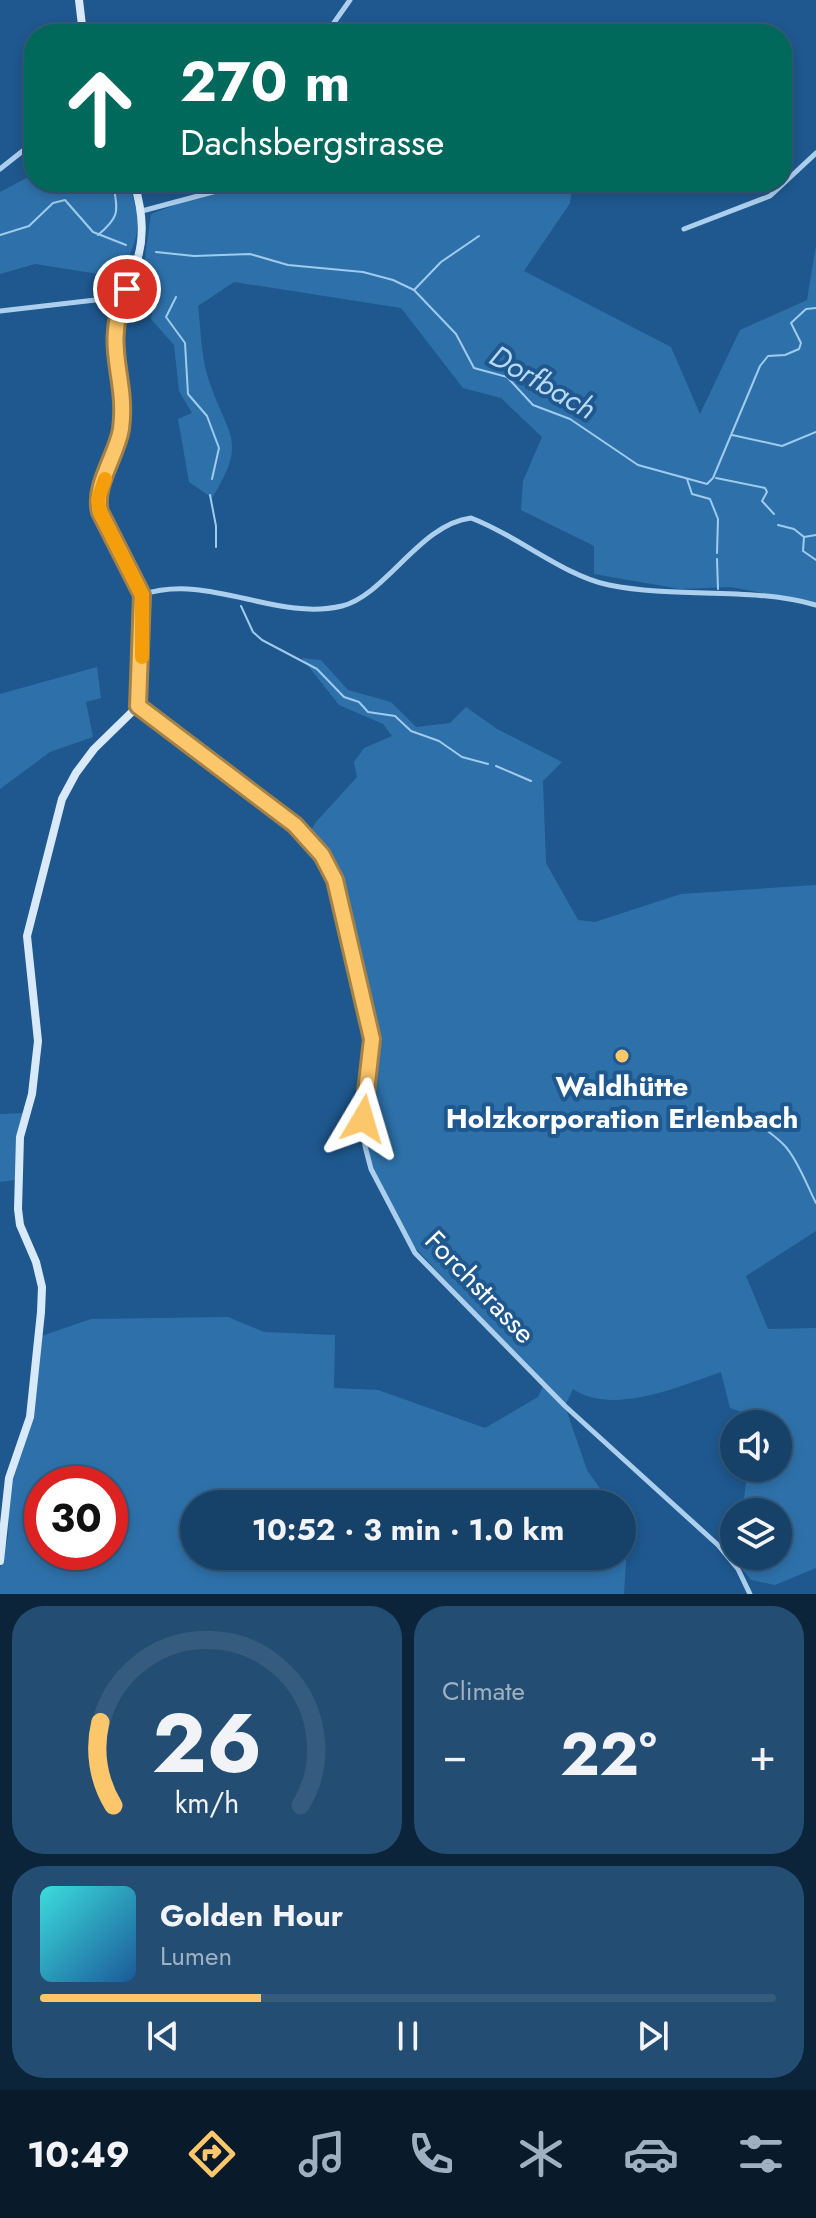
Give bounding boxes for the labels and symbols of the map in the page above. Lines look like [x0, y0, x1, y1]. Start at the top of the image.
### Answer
pin [93, 255, 161, 323]
water label: Dorfbach [482, 334, 604, 430]
marker: Waldhütte Holzkorporation Erlenbach [613, 1047, 631, 1065]
place label: Waldhütte Holzkorporation Erlenbach [446, 1066, 798, 1139]
position arrow [321, 1077, 405, 1161]
street label: Forchstrasse [415, 1221, 545, 1353]
speed limit sign: 30 [24, 1466, 128, 1570]

